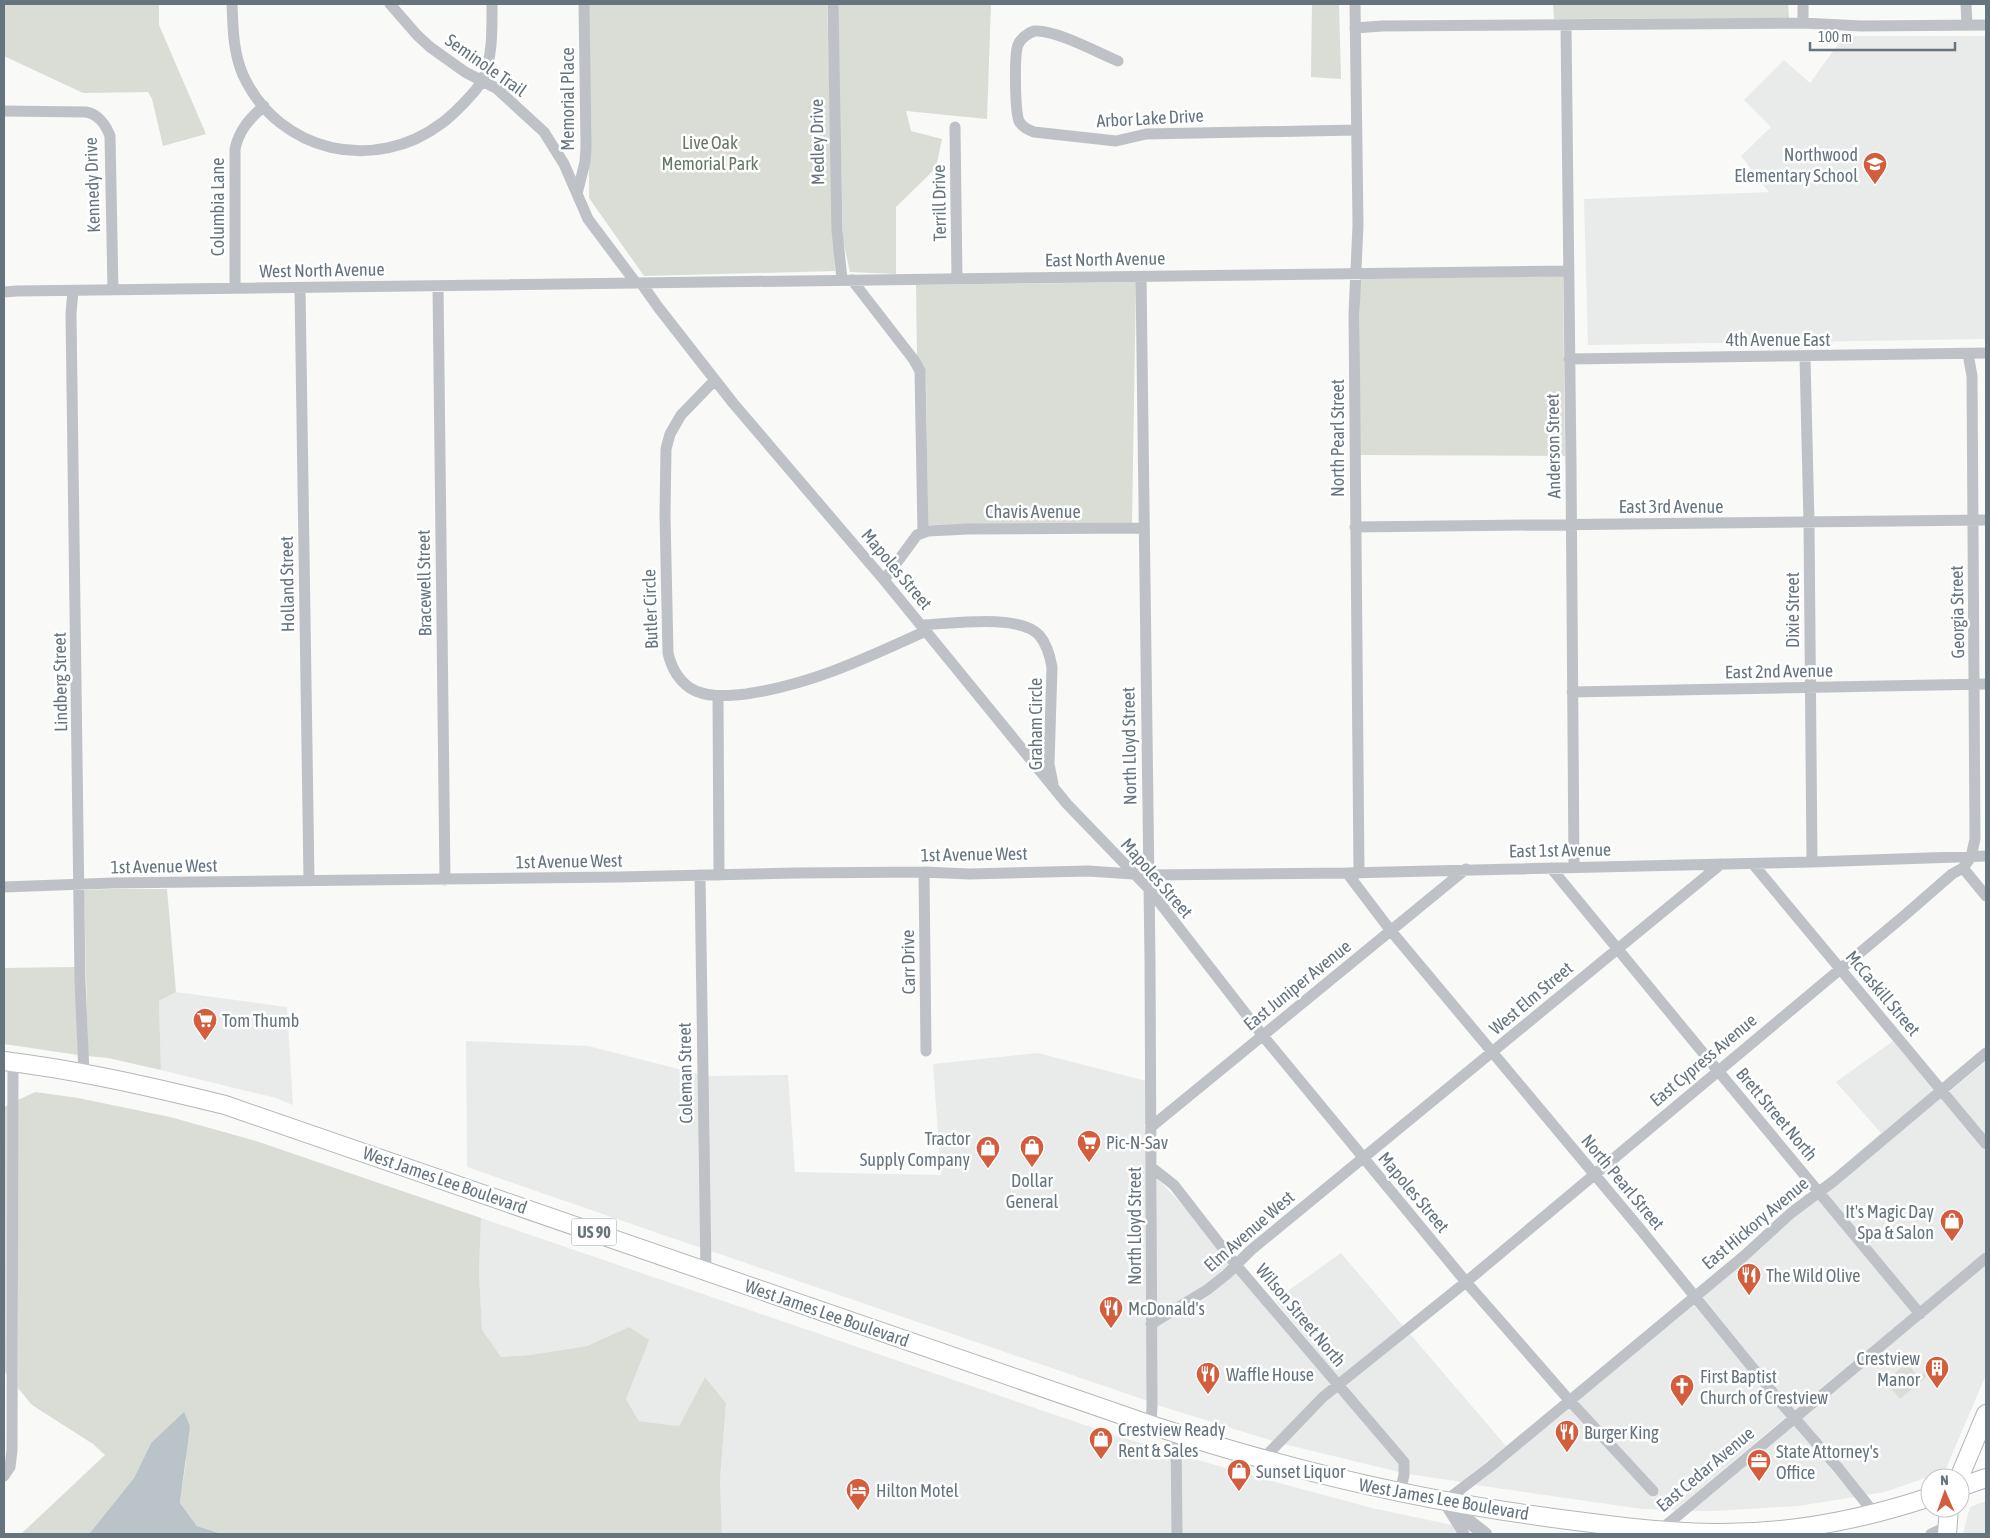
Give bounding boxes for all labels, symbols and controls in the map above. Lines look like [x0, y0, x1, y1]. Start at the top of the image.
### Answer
scale bar [1810, 20, 1955, 52]
text: 100 m [1818, 28, 1852, 45]
street label: Seminole Trail [441, 29, 531, 101]
street label: Memorial Place [557, 47, 578, 151]
street label: Medley Drive [806, 99, 828, 185]
street label: Arbor Lake Drive [1096, 105, 1204, 131]
park label: Live Oak Memorial Park [662, 132, 758, 174]
street label: Kennedy Drive [80, 137, 104, 233]
place label: Northwood Elementary School [1734, 144, 1858, 186]
school or university icon: Northwood Elementary School [1862, 151, 1888, 185]
street label: Columbia Lane [207, 158, 228, 256]
street label: Terrill Drive [928, 164, 950, 242]
street label: East North Avenue [1045, 247, 1165, 271]
street label: West North Avenue [259, 258, 385, 282]
street label: 4th Avenue East [1726, 329, 1830, 350]
street label: North Pearl Street [1327, 379, 1348, 497]
street label: Anderson Street [1542, 393, 1564, 499]
street label: East 3rd Avenue [1619, 496, 1723, 517]
street label: Chavis Avenue [985, 501, 1081, 522]
street label: Mapoles Street [857, 525, 937, 613]
street label: Bracewell Street [413, 529, 435, 637]
street label: Holland Street [276, 536, 298, 632]
street label: Georgia Street [1946, 565, 1968, 659]
street label: Butler Circle [638, 569, 662, 649]
street label: Dixie Street [1782, 572, 1803, 648]
street label: Lindberg Street [49, 632, 71, 732]
street label: East 2nd Avenue [1725, 660, 1833, 682]
street label: Graham Circle [1025, 678, 1046, 770]
street label: North Lloyd Street [1117, 687, 1141, 805]
street label: Mapoles Street [1117, 834, 1197, 922]
street label: East 1st Avenue [1509, 839, 1611, 861]
street label: 1st Avenue West [920, 843, 1028, 865]
street label: 1st Avenue West [515, 850, 623, 872]
street label: 1st Avenue West [110, 855, 218, 877]
street label: Carr Drive [897, 930, 919, 994]
street label: East Juniper Avenue [1239, 935, 1355, 1035]
street label: McCaskill Street [1841, 946, 1925, 1040]
street label: West Elm Street [1485, 957, 1577, 1039]
supermarket icon: Tom Thumb [192, 1007, 218, 1041]
street label: East Cypress Avenue [1645, 1009, 1761, 1111]
place label: Tom Thumb [222, 1010, 299, 1031]
street label: Coleman Street [674, 1022, 696, 1124]
street label: Brett Street North [1732, 1063, 1822, 1165]
place label: Tractor Supply Company [860, 1128, 971, 1170]
supermarket icon: Pic-N-Sav [1076, 1129, 1102, 1163]
street label: North Pearl Street [1577, 1130, 1669, 1234]
place label: Pic-N-Sav [1106, 1132, 1168, 1153]
shop icon: Dollar General [1019, 1134, 1045, 1168]
shop icon: Tractor Supply Company [975, 1135, 1001, 1169]
street label: West James Lee Boulevard [360, 1142, 530, 1218]
street label: Mapoles Street [1374, 1148, 1454, 1236]
street label: North Lloyd Street [1124, 1167, 1145, 1285]
place label: Dollar General [1006, 1170, 1059, 1212]
street label: East Hickory Avenue [1698, 1172, 1812, 1274]
street label: Elm Avenue West [1200, 1186, 1298, 1276]
place label: It's Magic Day Spa & Salon [1845, 1201, 1934, 1243]
shop icon: It's Magic Day Spa & Salon [1939, 1208, 1965, 1242]
road number: US 90 [572, 1218, 616, 1246]
street label: Wilson Street North [1252, 1259, 1350, 1371]
restaurant icon: The Wild Olive [1736, 1262, 1762, 1296]
place label: The Wild Olive [1766, 1265, 1861, 1286]
street label: West James Lee Boulevard [742, 1275, 912, 1351]
restaurant icon: McDonald's [1098, 1295, 1124, 1329]
place label: McDonald's [1128, 1298, 1205, 1319]
place label: Crestview Manor [1857, 1348, 1921, 1390]
building icon: Crestview Manor [1924, 1355, 1950, 1389]
restaurant icon: Waffle House [1195, 1361, 1221, 1395]
place label: Waffle House [1226, 1364, 1314, 1385]
place label: First Baptist Church of Crestview [1700, 1366, 1828, 1408]
church icon: First Baptist Church of Crestview [1669, 1373, 1695, 1407]
place label: Crestview Ready Rent & Sales [1118, 1419, 1225, 1461]
restaurant icon: Burger King [1554, 1419, 1580, 1453]
place label: Burger King [1584, 1422, 1659, 1443]
street label: East Cedar Avenue [1652, 1422, 1758, 1516]
shop icon: Crestview Ready Rent & Sales [1088, 1426, 1114, 1460]
place label: State Attorney's Office [1776, 1441, 1879, 1483]
office icon: State Attorney's Office [1746, 1448, 1772, 1482]
shop icon: Sunset Liquor [1226, 1458, 1252, 1492]
place label: Sunset Liquor [1256, 1461, 1346, 1482]
north arrow [1920, 1468, 1970, 1518]
text: N [1940, 1472, 1949, 1488]
street label: West James Lee Boulevard [1357, 1474, 1531, 1524]
hotel icon: Hilton Motel [845, 1477, 871, 1511]
place label: Hilton Motel [876, 1480, 959, 1501]

